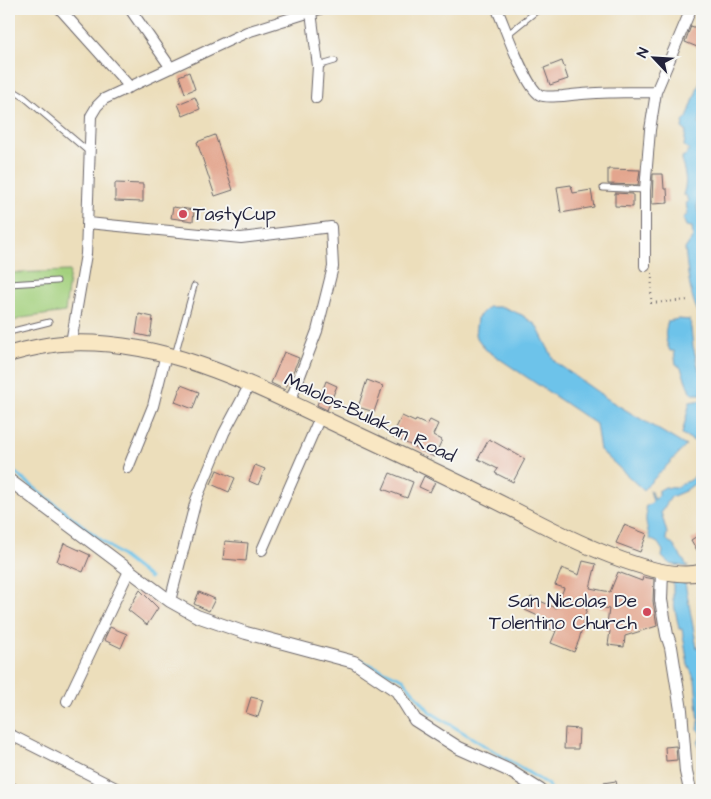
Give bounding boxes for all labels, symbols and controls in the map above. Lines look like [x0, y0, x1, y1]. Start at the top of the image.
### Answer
north arrow [628, 32, 678, 82]
text: N [632, 45, 654, 61]
place label: TastyCup [193, 201, 276, 229]
marker: TastyCup [177, 208, 189, 220]
street label: Malolos-Bulakan Road [280, 366, 460, 470]
place label: San Nicolas De Tolentino Church [489, 588, 638, 637]
marker: San Nicolas De Tolentino Church [641, 606, 653, 618]

